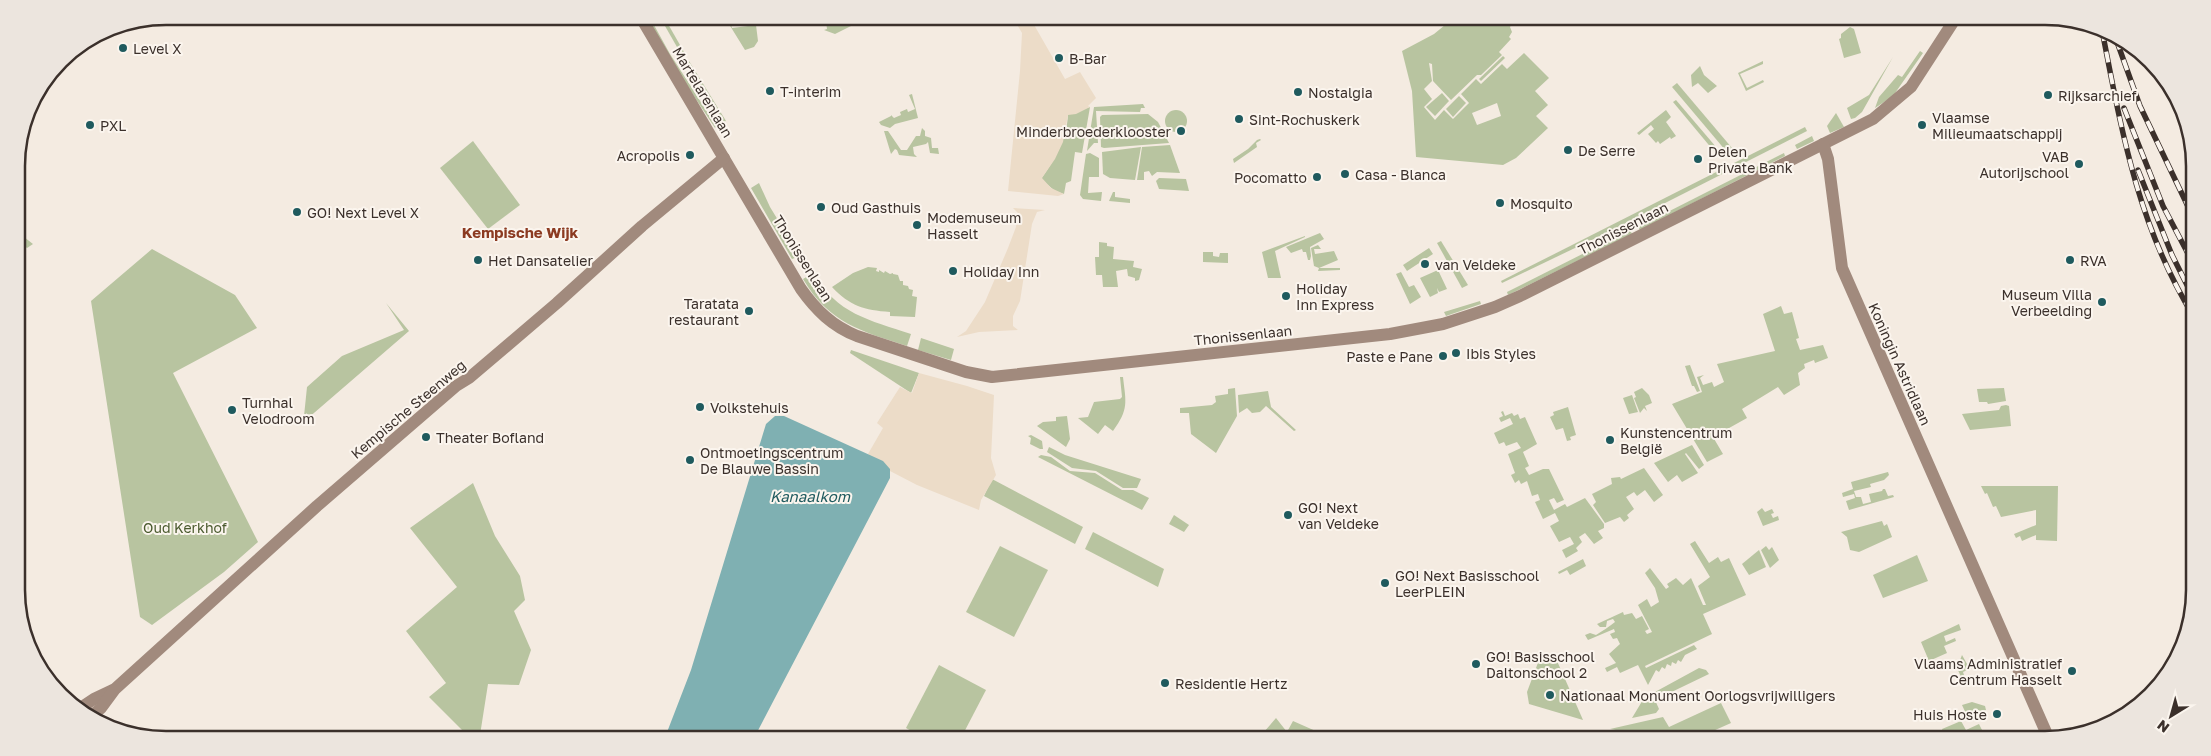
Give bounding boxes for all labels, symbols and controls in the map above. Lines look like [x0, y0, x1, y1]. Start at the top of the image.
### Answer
place label: Level X [133, 40, 182, 57]
marker: Level X [117, 42, 129, 54]
street label: Martelarenlaan [669, 44, 737, 140]
place label: B-Bar [1069, 50, 1107, 67]
marker: B-Bar [1053, 52, 1065, 64]
place label: T-interim [780, 83, 841, 100]
place label: Nostalgia [1308, 84, 1373, 101]
marker: T-interim [764, 85, 776, 97]
marker: Nostalgia [1292, 86, 1304, 98]
place label: Rijksarchief [2058, 87, 2137, 104]
marker: Rijksarchief [2042, 89, 2054, 101]
place label: Vlaamse Milieumaatschappij [1932, 109, 2063, 142]
place label: Sint-Rochuskerk [1249, 111, 1360, 128]
marker: Sint-Rochuskerk [1233, 113, 1245, 125]
place label: PXL [100, 117, 126, 134]
marker: PXL [84, 119, 96, 131]
marker: Vlaamse Milieumaatschappij [1916, 119, 1928, 131]
place label: Minderbroederklooster [1016, 123, 1172, 140]
marker: Minderbroederklooster [1175, 125, 1187, 137]
place label: De Serre [1578, 142, 1635, 159]
place label: Delen Private Bank [1708, 143, 1793, 176]
marker: De Serre [1562, 144, 1574, 156]
place label: Acropolis [617, 147, 680, 164]
place label: VAB Autorijschool [1980, 148, 2069, 181]
marker: Acropolis [684, 149, 696, 161]
marker: Delen Private Bank [1692, 153, 1704, 165]
marker: VAB Autorijschool [2073, 158, 2085, 170]
place label: Casa - Blanca [1355, 166, 1446, 183]
marker: Casa - Blanca [1339, 168, 1351, 180]
place label: Pocomatto [1234, 169, 1307, 186]
marker: Pocomatto [1311, 171, 1323, 183]
place label: Mosquito [1510, 195, 1573, 212]
marker: Mosquito [1494, 197, 1506, 209]
street label: Thonissenlaan [1575, 198, 1671, 258]
place label: Oud Gasthuis [831, 199, 921, 216]
marker: Oud Gasthuis [815, 201, 827, 213]
place label: GO! Next Level X [307, 204, 419, 221]
marker: GO! Next Level X [291, 206, 303, 218]
place label: Modemuseum Hasselt [927, 209, 1021, 242]
street label: Thonissenlaan [770, 212, 836, 304]
marker: Modemuseum Hasselt [911, 219, 923, 231]
district label: Kempische Wijk [462, 223, 579, 241]
place label: Het Dansatelier [488, 252, 593, 269]
place label: RVA [2080, 252, 2107, 269]
marker: Het Dansatelier [472, 254, 484, 266]
marker: RVA [2064, 254, 2076, 266]
place label: van Veldeke [1435, 256, 1516, 273]
marker: van Veldeke [1419, 258, 1431, 270]
place label: Holiday Inn [963, 263, 1039, 280]
marker: Holiday Inn [947, 265, 959, 277]
place label: Holiday Inn Express [1296, 280, 1374, 313]
place label: Museum Villa Verbeelding [2002, 286, 2092, 319]
marker: Holiday Inn Express [1280, 290, 1292, 302]
place label: Taratata restaurant [669, 295, 739, 328]
marker: Museum Villa Verbeelding [2096, 296, 2108, 308]
street label: Koningin Astridlaan [1865, 300, 1935, 428]
marker: Taratata restaurant [743, 305, 755, 317]
street label: Thonissenlaan [1193, 321, 1293, 349]
place label: Ibis Styles [1466, 345, 1536, 362]
marker: Ibis Styles [1450, 347, 1462, 359]
place label: Paste e Pane [1346, 348, 1433, 365]
marker: Paste e Pane [1437, 350, 1449, 362]
street label: Kempische Steenweg [347, 356, 469, 462]
place label: Turnhal Velodroom [242, 394, 315, 427]
place label: Volkstehuis [710, 399, 789, 416]
marker: Volkstehuis [694, 401, 706, 413]
marker: Turnhal Velodroom [226, 404, 238, 416]
place label: Kunstencentrum België [1620, 424, 1732, 457]
place label: Theater Bofland [436, 429, 544, 446]
marker: Theater Bofland [420, 431, 432, 443]
marker: Kunstencentrum België [1604, 434, 1616, 446]
place label: Ontmoetingscentrum De Blauwe Bassin [700, 444, 843, 477]
marker: Ontmoetingscentrum De Blauwe Bassin [684, 454, 696, 466]
water label: Kanaalkom [770, 487, 851, 505]
place label: GO! Next van Veldeke [1298, 499, 1379, 532]
marker: GO! Next van Veldeke [1282, 509, 1294, 521]
park label: Oud Kerkhof [143, 519, 227, 536]
place label: GO! Next Basisschool LeerPLEIN [1395, 567, 1539, 600]
marker: GO! Next Basisschool LeerPLEIN [1379, 577, 1391, 589]
place label: GO! Basisschool Daltonschool 2 [1486, 648, 1595, 681]
place label: Vlaams Administratief Centrum Hasselt [1914, 655, 2062, 688]
marker: GO! Basisschool Daltonschool 2 [1470, 658, 1482, 670]
marker: Vlaams Administratief Centrum Hasselt [2066, 665, 2078, 677]
place label: Residentie Hertz [1175, 675, 1287, 692]
marker: Residentie Hertz [1159, 677, 1171, 689]
place label: Nationaal Monument Oorlogsvrijwilligers [1560, 687, 1835, 704]
marker: Nationaal Monument Oorlogsvrijwilligers [1544, 689, 1556, 701]
north arrow [2146, 691, 2196, 741]
place label: Huis Hoste [1913, 706, 1987, 723]
marker: Huis Hoste [1991, 708, 2003, 720]
text: N [2154, 717, 2172, 737]

